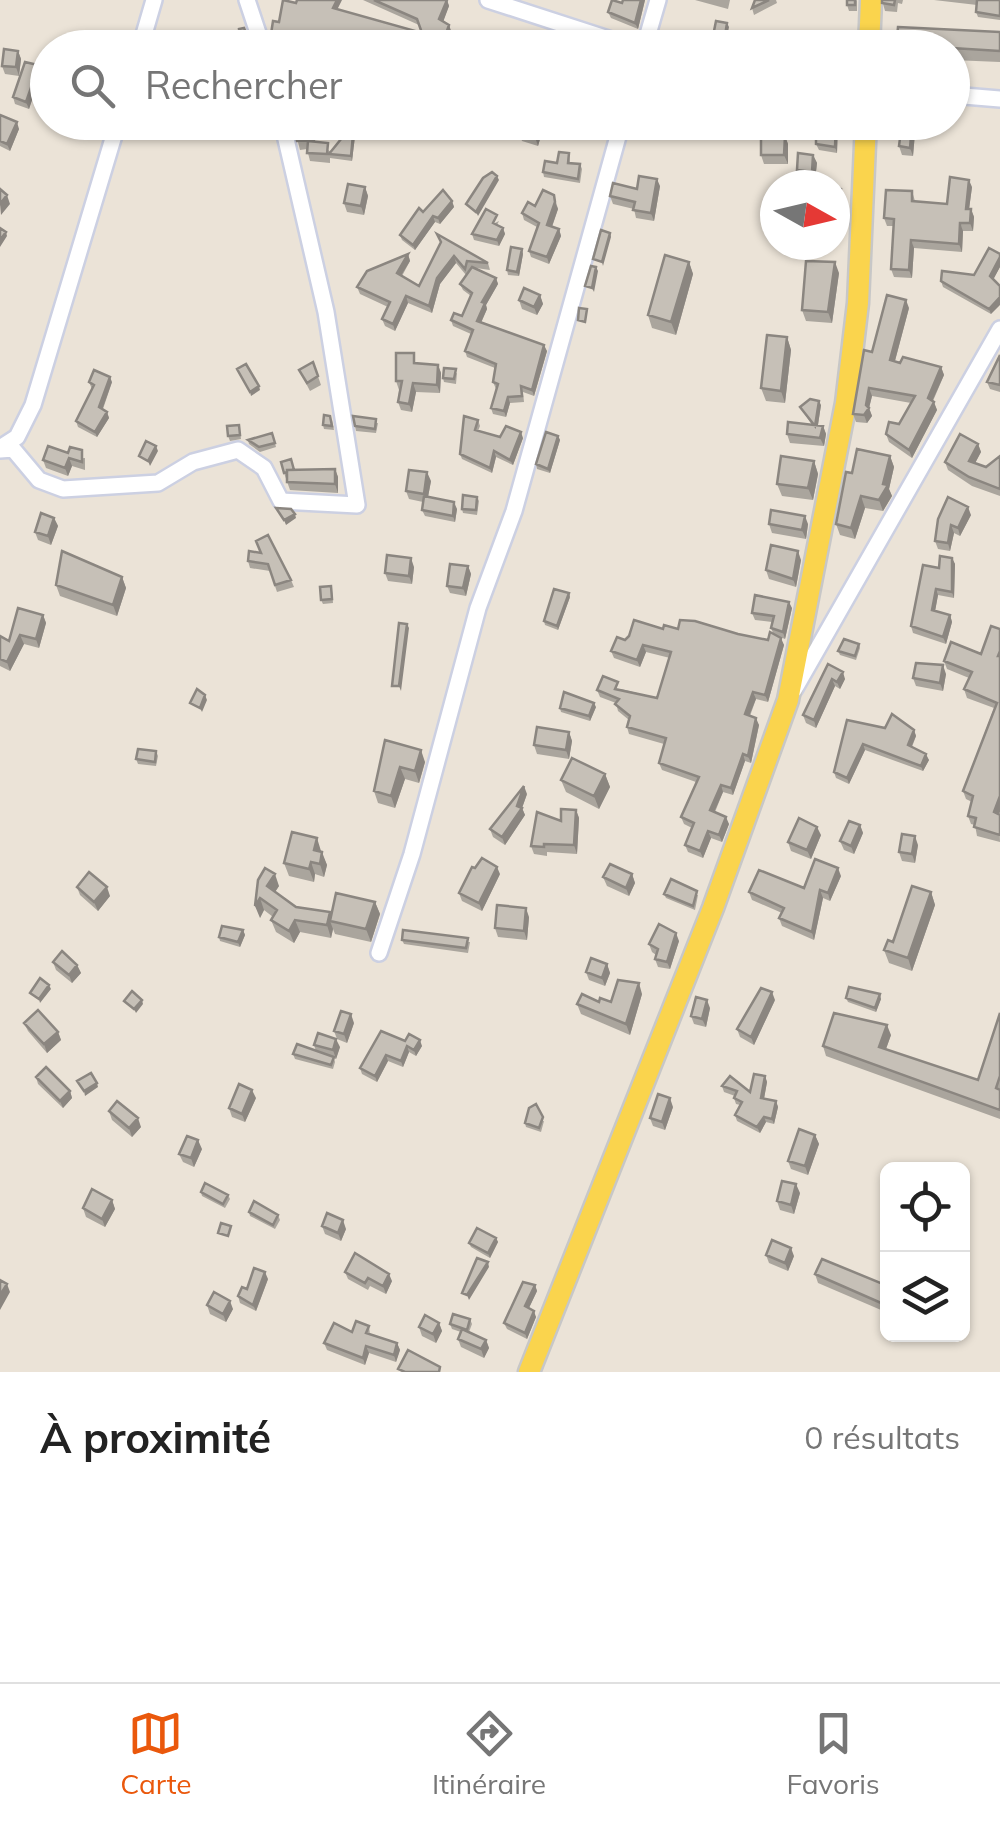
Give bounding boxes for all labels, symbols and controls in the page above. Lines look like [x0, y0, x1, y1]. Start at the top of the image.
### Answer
search box [30, 30, 970, 140]
icon: search [65, 58, 120, 113]
text: Rechercher [145, 61, 342, 109]
north arrow [760, 170, 850, 260]
map controls [880, 1162, 970, 1342]
button: locate [880, 1162, 970, 1252]
button: layers [880, 1252, 970, 1342]
text: À proximité [40, 1411, 271, 1464]
text: 0 résultats [804, 1417, 960, 1457]
tab: Carte [120, 1706, 192, 1801]
tab: Itinéraire [432, 1706, 546, 1801]
tab: Favoris [787, 1706, 880, 1801]

